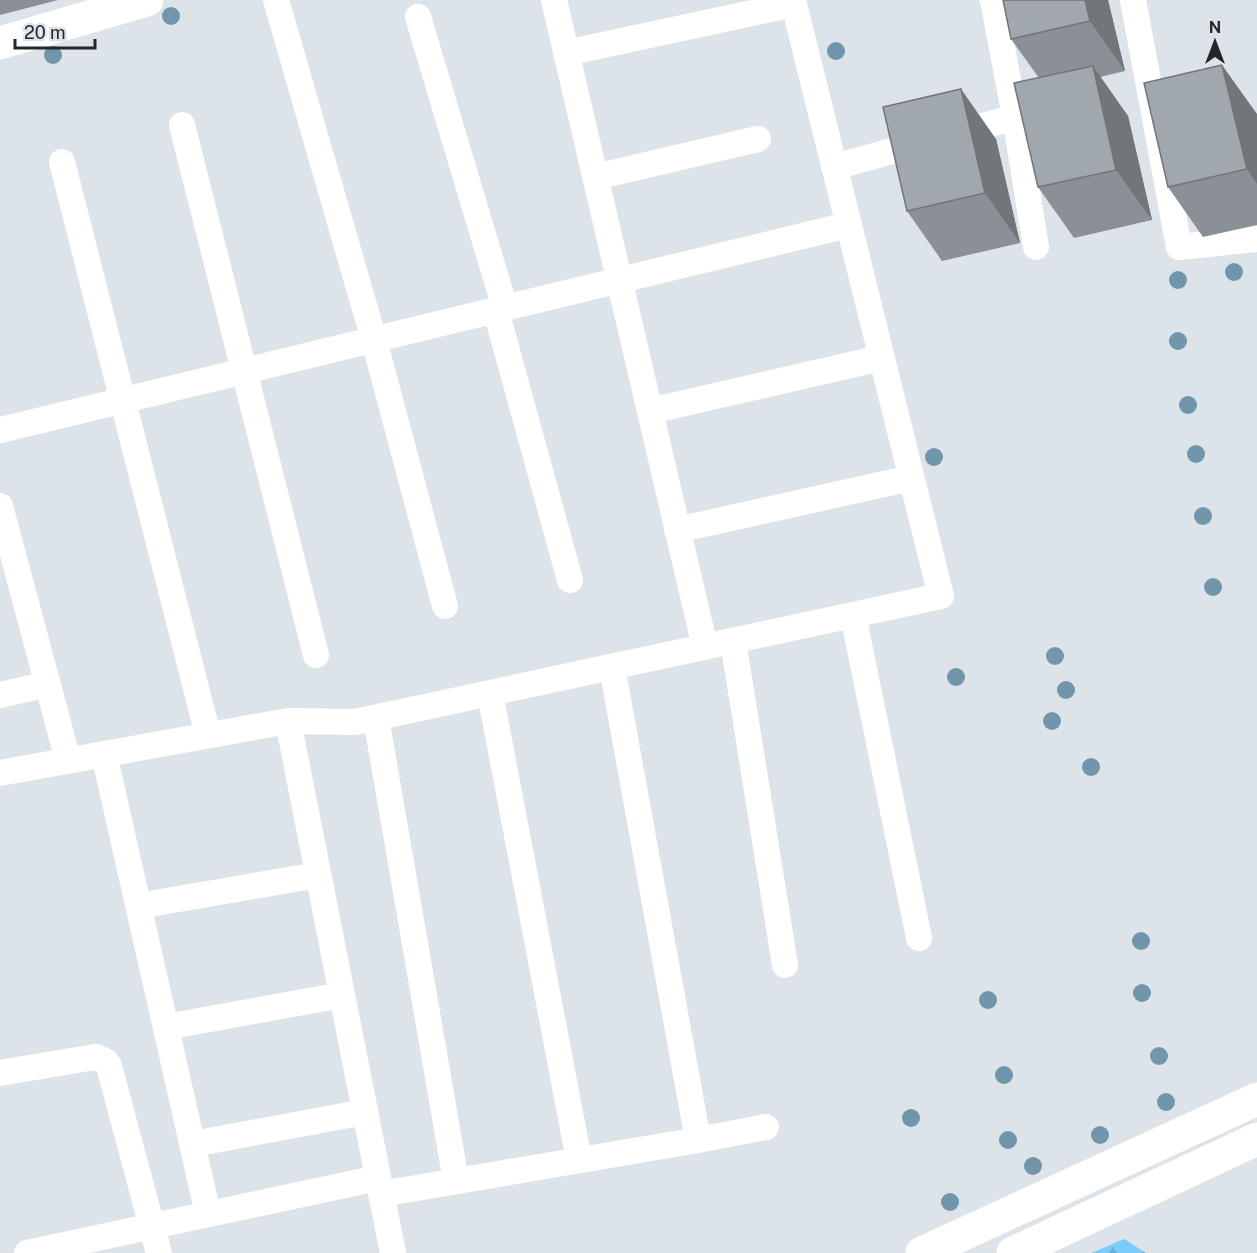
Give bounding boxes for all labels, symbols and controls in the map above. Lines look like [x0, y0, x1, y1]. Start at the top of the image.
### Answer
scale bar [15, 12, 94, 50]
north arrow [1185, 12, 1245, 72]
text: N [1209, 18, 1221, 37]
text: 20 m [24, 22, 66, 43]

